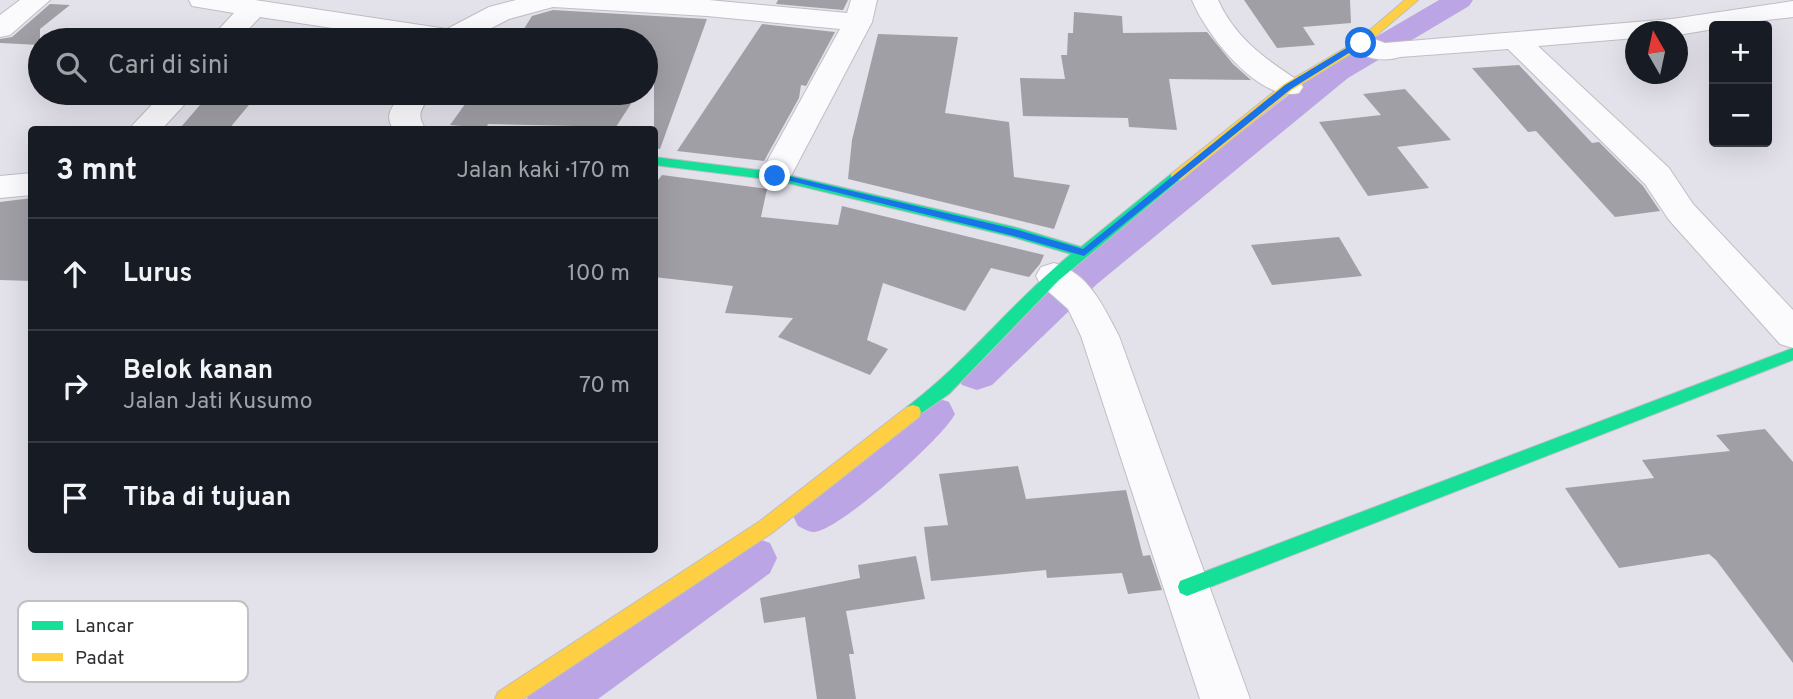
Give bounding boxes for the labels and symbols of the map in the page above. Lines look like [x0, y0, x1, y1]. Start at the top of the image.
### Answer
north arrow [1625, 21, 1688, 84]
route start [1345, 27, 1376, 58]
route end [759, 160, 790, 191]
legend [18, 601, 248, 682]
text: Lancar [75, 615, 134, 639]
text: Padat [75, 647, 124, 671]

